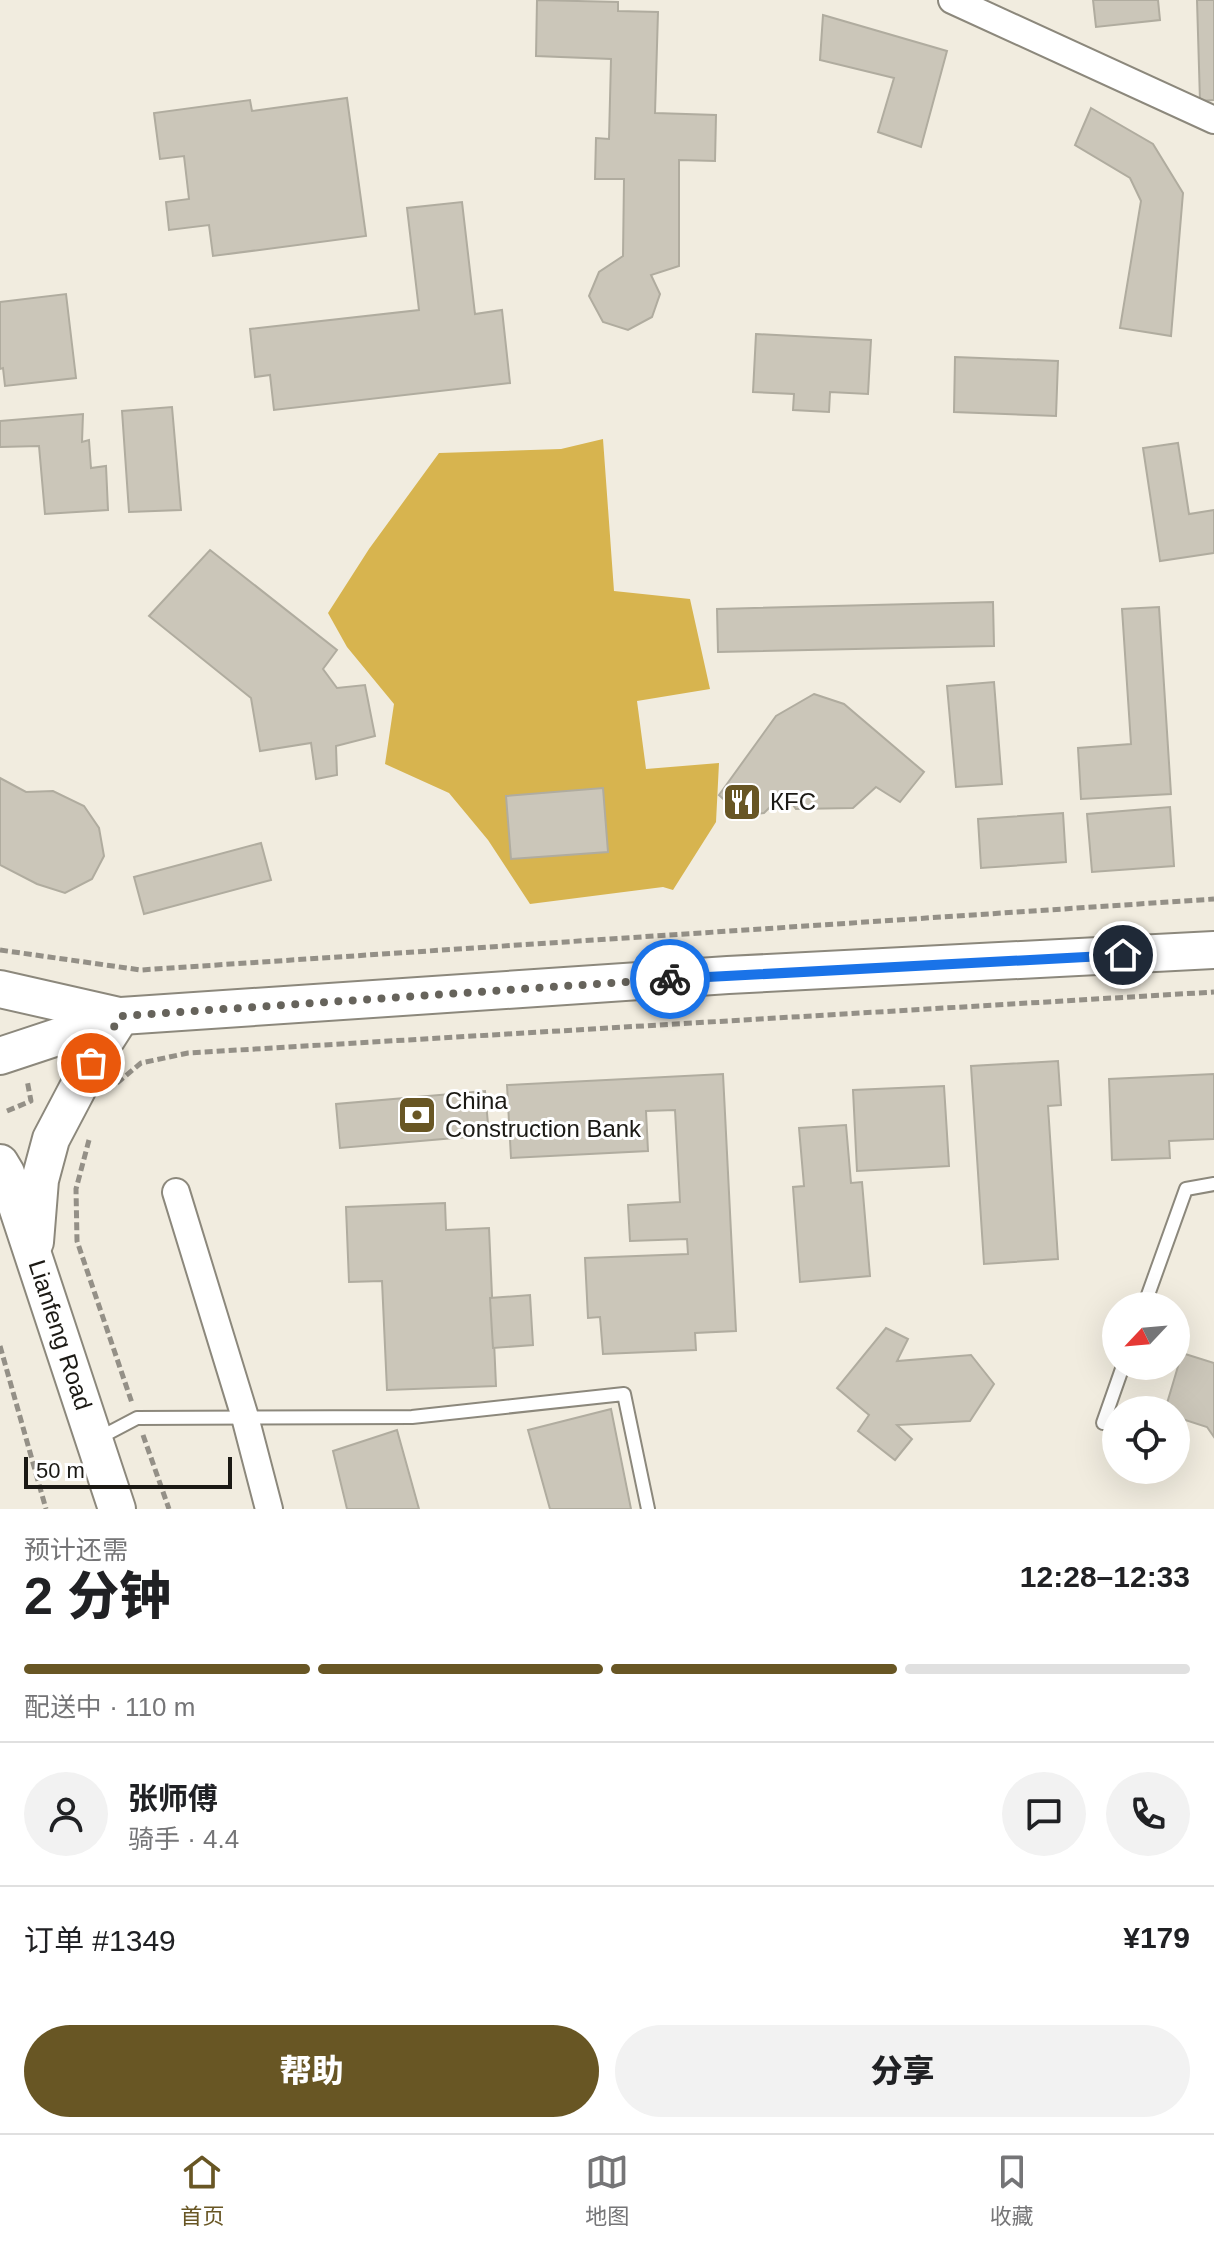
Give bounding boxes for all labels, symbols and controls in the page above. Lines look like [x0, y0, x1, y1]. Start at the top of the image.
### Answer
restaurant icon: КFC [721, 781, 763, 823]
place label: КFC [770, 788, 816, 815]
pin [1089, 921, 1157, 989]
icon: home [1101, 933, 1145, 977]
courier [630, 939, 710, 1019]
icon: bike [648, 957, 692, 1001]
pin [57, 1029, 125, 1097]
icon: bag [69, 1041, 113, 1085]
place label: China Construction Bank [445, 1087, 642, 1142]
bank icon: China Construction Bank [396, 1094, 438, 1136]
street label: Lianfeng Road [24, 1256, 97, 1413]
north arrow [1102, 1292, 1190, 1380]
map controls [1102, 1292, 1190, 1484]
button: locate [1102, 1396, 1190, 1484]
scale bar [24, 1453, 232, 1489]
text: 50 m [36, 1458, 85, 1483]
text: 预计还需 [24, 1535, 128, 1565]
text: 12:28–12:33 [1020, 1560, 1190, 1593]
text: 2 分钟 [24, 1567, 171, 1625]
text: 配送中 · 110 m [24, 1692, 195, 1722]
button: person [24, 1772, 108, 1856]
button: chat [1002, 1772, 1086, 1856]
button: phone [1106, 1772, 1190, 1856]
text: 张师傅 [128, 1782, 218, 1815]
text: 骑手 · 4.4 [128, 1824, 239, 1854]
text: ¥179 [1123, 1921, 1190, 1954]
text: 订单 #1349 [24, 1924, 176, 1957]
button: 帮助 [24, 2025, 599, 2117]
button: 分享 [615, 2025, 1190, 2117]
tab: 首页 [180, 2150, 224, 2230]
tab: 地图 [585, 2150, 629, 2230]
tab: 收藏 [990, 2150, 1034, 2230]

